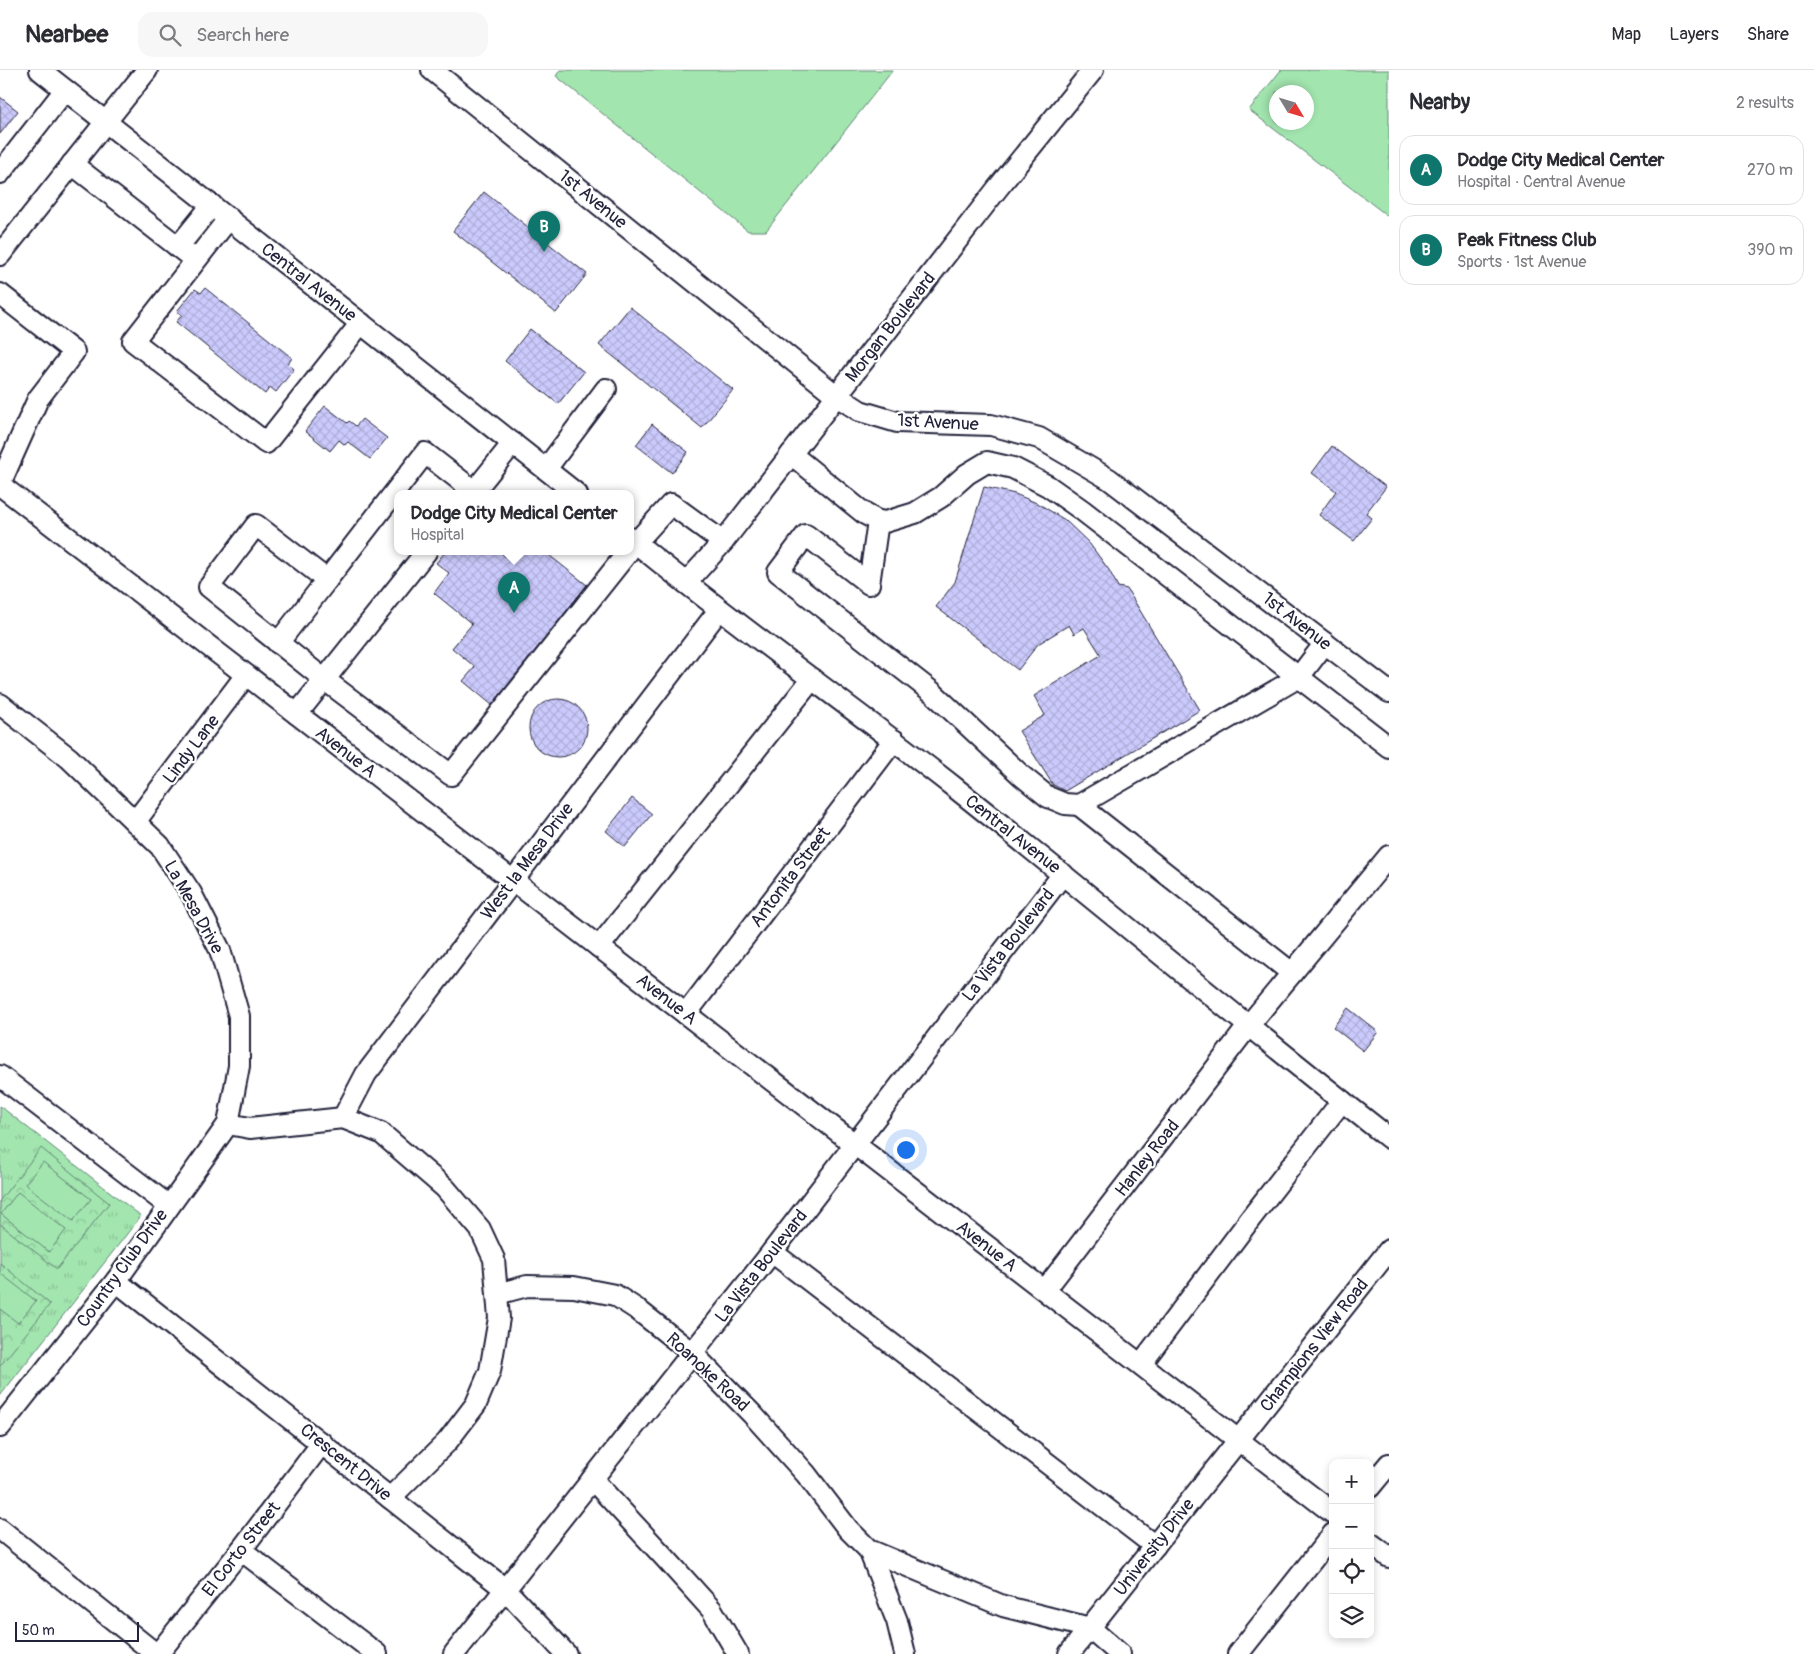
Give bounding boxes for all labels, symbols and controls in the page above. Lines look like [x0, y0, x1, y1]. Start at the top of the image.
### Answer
search box [138, 12, 488, 57]
text: Nearbee [25, 20, 108, 49]
icon: search [156, 21, 184, 49]
text: Search here [196, 23, 289, 47]
text: Map [1612, 23, 1641, 46]
text: Layers [1669, 23, 1719, 46]
text: Share [1747, 23, 1789, 46]
north arrow [1269, 85, 1314, 130]
text: Nearby [1409, 89, 1470, 116]
text: 2 results [1736, 93, 1794, 113]
text: Dodge City Medical Center [1457, 148, 1664, 172]
text: A [1421, 160, 1431, 180]
text: 270 m [1747, 160, 1793, 180]
street label: 1st Avenue [554, 165, 632, 234]
text: Hospital · Central Avenue [1457, 172, 1625, 192]
pin: B [528, 211, 560, 252]
text: Peak Fitness Club [1457, 228, 1597, 252]
street label: Central Avenue [256, 238, 361, 327]
text: B [1421, 240, 1431, 260]
text: 390 m [1747, 240, 1793, 260]
text: Sports · 1st Avenue [1457, 252, 1586, 272]
street label: Morgan Boulevard [840, 268, 941, 387]
street label: 1st Avenue [897, 409, 979, 436]
popup [394, 490, 634, 555]
text: Dodge City Medical Center [410, 501, 618, 525]
text: Hospital [410, 525, 464, 545]
pin: A [498, 572, 530, 613]
street label: 1st Avenue [1257, 587, 1336, 656]
street label: Lindy Lane [158, 710, 225, 788]
street label: Avenue A [311, 721, 381, 783]
street label: Central Avenue [960, 790, 1065, 879]
street label: West la Mesa Drive [476, 798, 579, 924]
street label: Antonita Street [745, 822, 836, 932]
street label: La Mesa Drive [159, 857, 229, 958]
street label: La Vista Boulevard [957, 884, 1060, 1007]
street label: Avenue A [632, 968, 702, 1030]
street label: Hanley Road [1110, 1115, 1185, 1201]
your location [893, 1137, 919, 1163]
street label: Country Club Drive [72, 1205, 173, 1332]
street label: La Vista Boulevard [710, 1205, 813, 1328]
street label: Avenue A [952, 1215, 1022, 1277]
street label: Champions View Road [1255, 1274, 1374, 1417]
street label: Roanoke Road [661, 1328, 754, 1417]
street label: Crescent Drive [295, 1418, 396, 1506]
map controls [1329, 1459, 1374, 1639]
button: + [1329, 1459, 1374, 1504]
street label: University Drive [1109, 1494, 1200, 1601]
street label: El Corto Street [197, 1497, 286, 1601]
button: − [1329, 1504, 1374, 1549]
button: locate [1329, 1549, 1374, 1594]
button: layers [1329, 1594, 1374, 1639]
scale bar [15, 1619, 139, 1642]
text: 50 m [22, 1622, 55, 1639]

